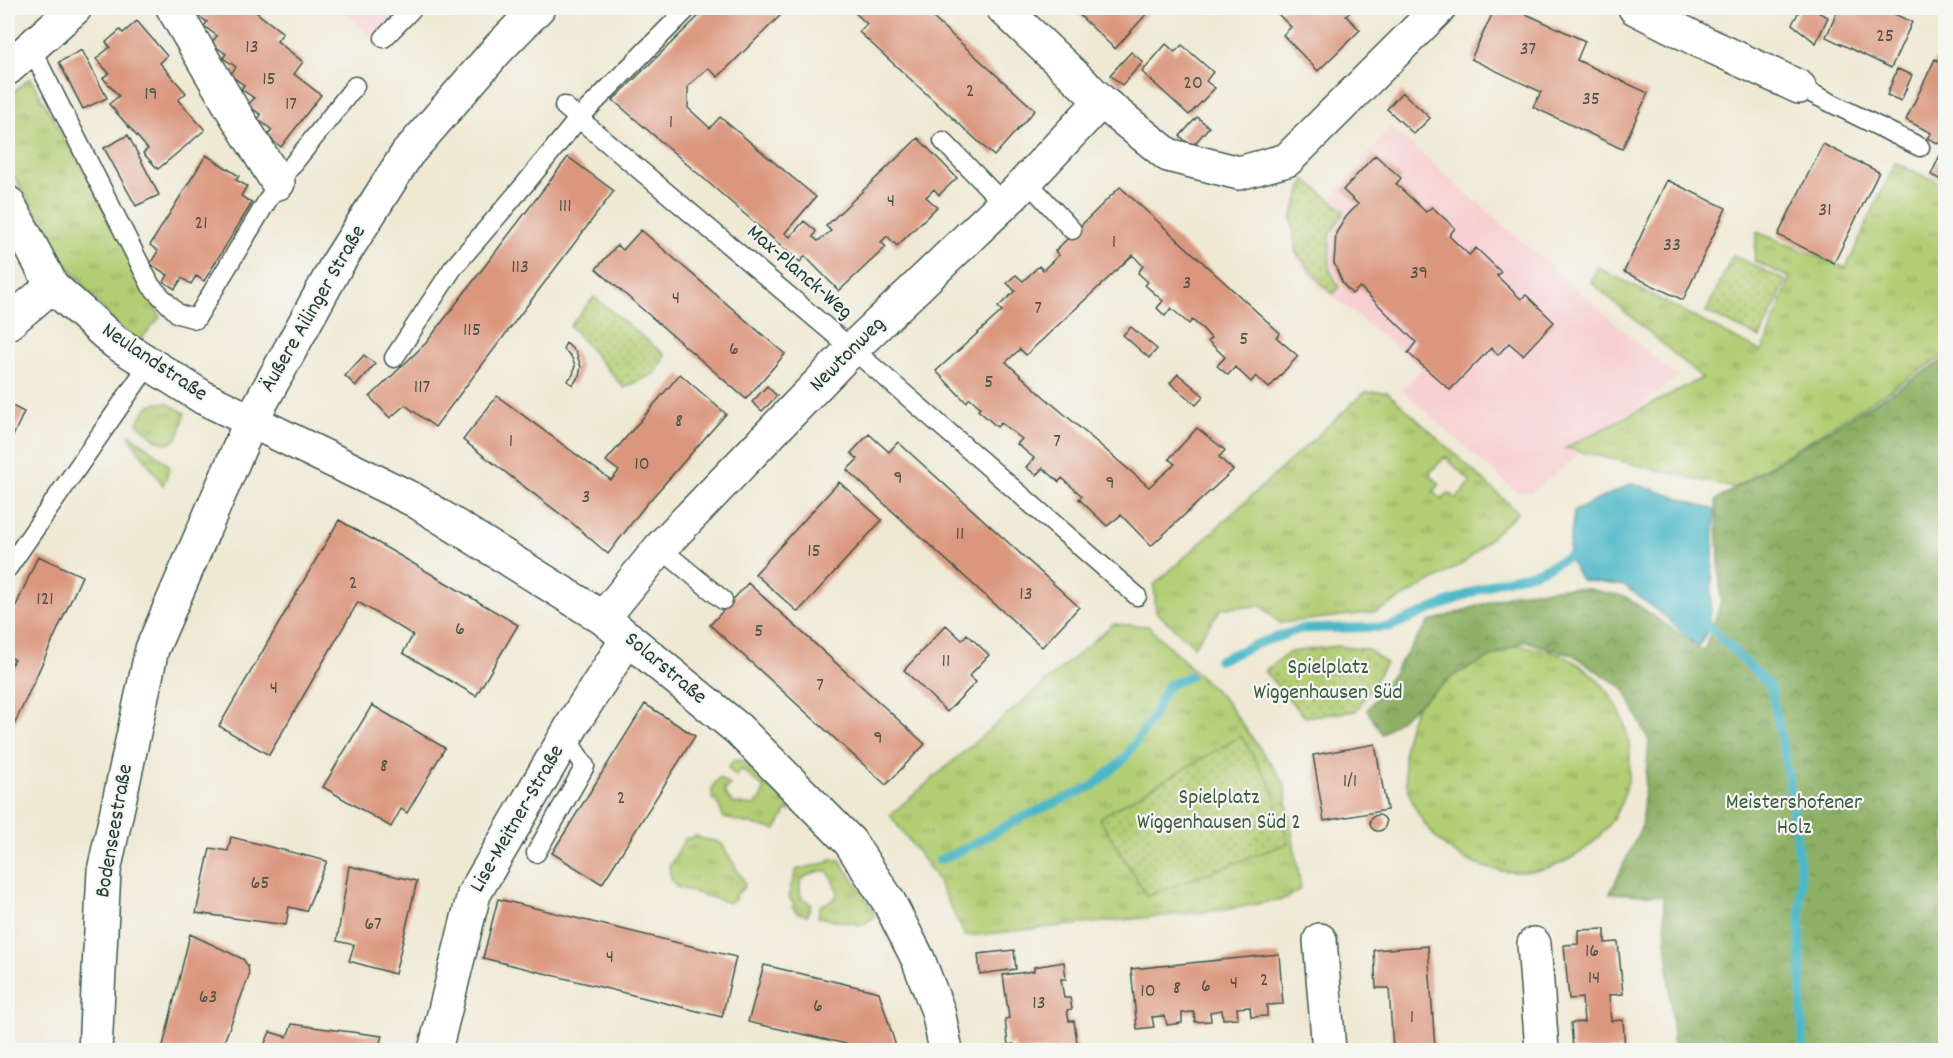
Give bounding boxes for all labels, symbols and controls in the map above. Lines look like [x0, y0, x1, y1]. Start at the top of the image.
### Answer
house number: 25 [1876, 23, 1894, 51]
house number: 13 [245, 34, 259, 62]
house number: 37 [1520, 36, 1536, 64]
house number: 15 [262, 66, 276, 94]
house number: 20 [1183, 70, 1203, 98]
house number: 2 [966, 78, 974, 106]
house number: 19 [144, 81, 158, 109]
house number: 35 [1582, 86, 1600, 114]
house number: 17 [285, 91, 297, 119]
house number: 1 [669, 109, 673, 137]
house number: 4 [887, 188, 895, 216]
house number: 111 [558, 193, 572, 221]
house number: 31 [1818, 197, 1832, 225]
house number: 21 [194, 210, 208, 238]
street label: Max-Planck-Weg [739, 218, 859, 328]
street label: Äußere Ailinger Straße [254, 220, 374, 398]
house number: 1 [1112, 229, 1116, 257]
house number: 33 [1663, 232, 1681, 260]
house number: 113 [511, 254, 529, 282]
house number: 39 [1410, 260, 1428, 288]
house number: 3 [1183, 270, 1191, 298]
house number: 4 [672, 285, 680, 313]
house number: 7 [1034, 295, 1042, 323]
street label: Newtonweg [803, 310, 893, 400]
street label: Neulandstraße [95, 316, 213, 410]
house number: 115 [463, 317, 481, 345]
house number: 5 [1239, 326, 1249, 354]
house number: 6 [729, 336, 739, 364]
house number: 5 [984, 369, 994, 397]
house number: 117 [414, 374, 430, 402]
house number: 8 [675, 408, 683, 436]
house number: 1 [509, 428, 513, 456]
house number: 7 [1053, 428, 1061, 456]
house number: 10 [634, 451, 650, 479]
house number: 9 [893, 465, 903, 493]
house number: 9 [1105, 470, 1115, 498]
house number: 3 [582, 484, 590, 512]
house number: 11 [956, 521, 964, 549]
house number: 15 [807, 538, 821, 566]
house number: 2 [349, 570, 357, 598]
house number: 13 [1019, 581, 1033, 609]
house number: 121 [36, 586, 54, 614]
house number: 6 [455, 616, 465, 644]
house number: 5 [754, 618, 764, 646]
street label: Solarstraße [617, 625, 713, 713]
house number: 11 [942, 648, 950, 676]
park label: Spielplatz Wiggenhausen Süd [1253, 653, 1403, 709]
house number: 7 [816, 672, 824, 700]
house number: 4 [270, 675, 278, 703]
house number: 9 [873, 725, 883, 753]
street label: Lise-Meitner-Straße [463, 739, 573, 899]
house number: 8 [380, 753, 388, 781]
street label: Bodenseestraße [88, 762, 142, 900]
house number: 1/1 [1343, 768, 1357, 796]
park label: Spielplatz Wiggenhausen Süd 2 [1137, 783, 1301, 839]
house number: 2 [617, 785, 625, 813]
park label: Meistershofener Holz [1726, 788, 1863, 844]
house number: 65 [250, 870, 270, 898]
house number: 67 [364, 911, 382, 939]
house number: 16 [1585, 938, 1599, 966]
house number: 4 [606, 944, 614, 972]
house number: 14 [1588, 965, 1600, 993]
house number: 2 [1260, 967, 1268, 995]
house number: 4 [1230, 970, 1238, 998]
house number: 6 [1201, 973, 1211, 1001]
house number: 8 [1173, 975, 1181, 1003]
house number: 10 [1140, 978, 1156, 1006]
house number: 63 [199, 984, 217, 1012]
house number: 13 [1032, 990, 1046, 1018]
house number: 6 [813, 993, 823, 1021]
house number: 1 [1410, 1004, 1414, 1032]

